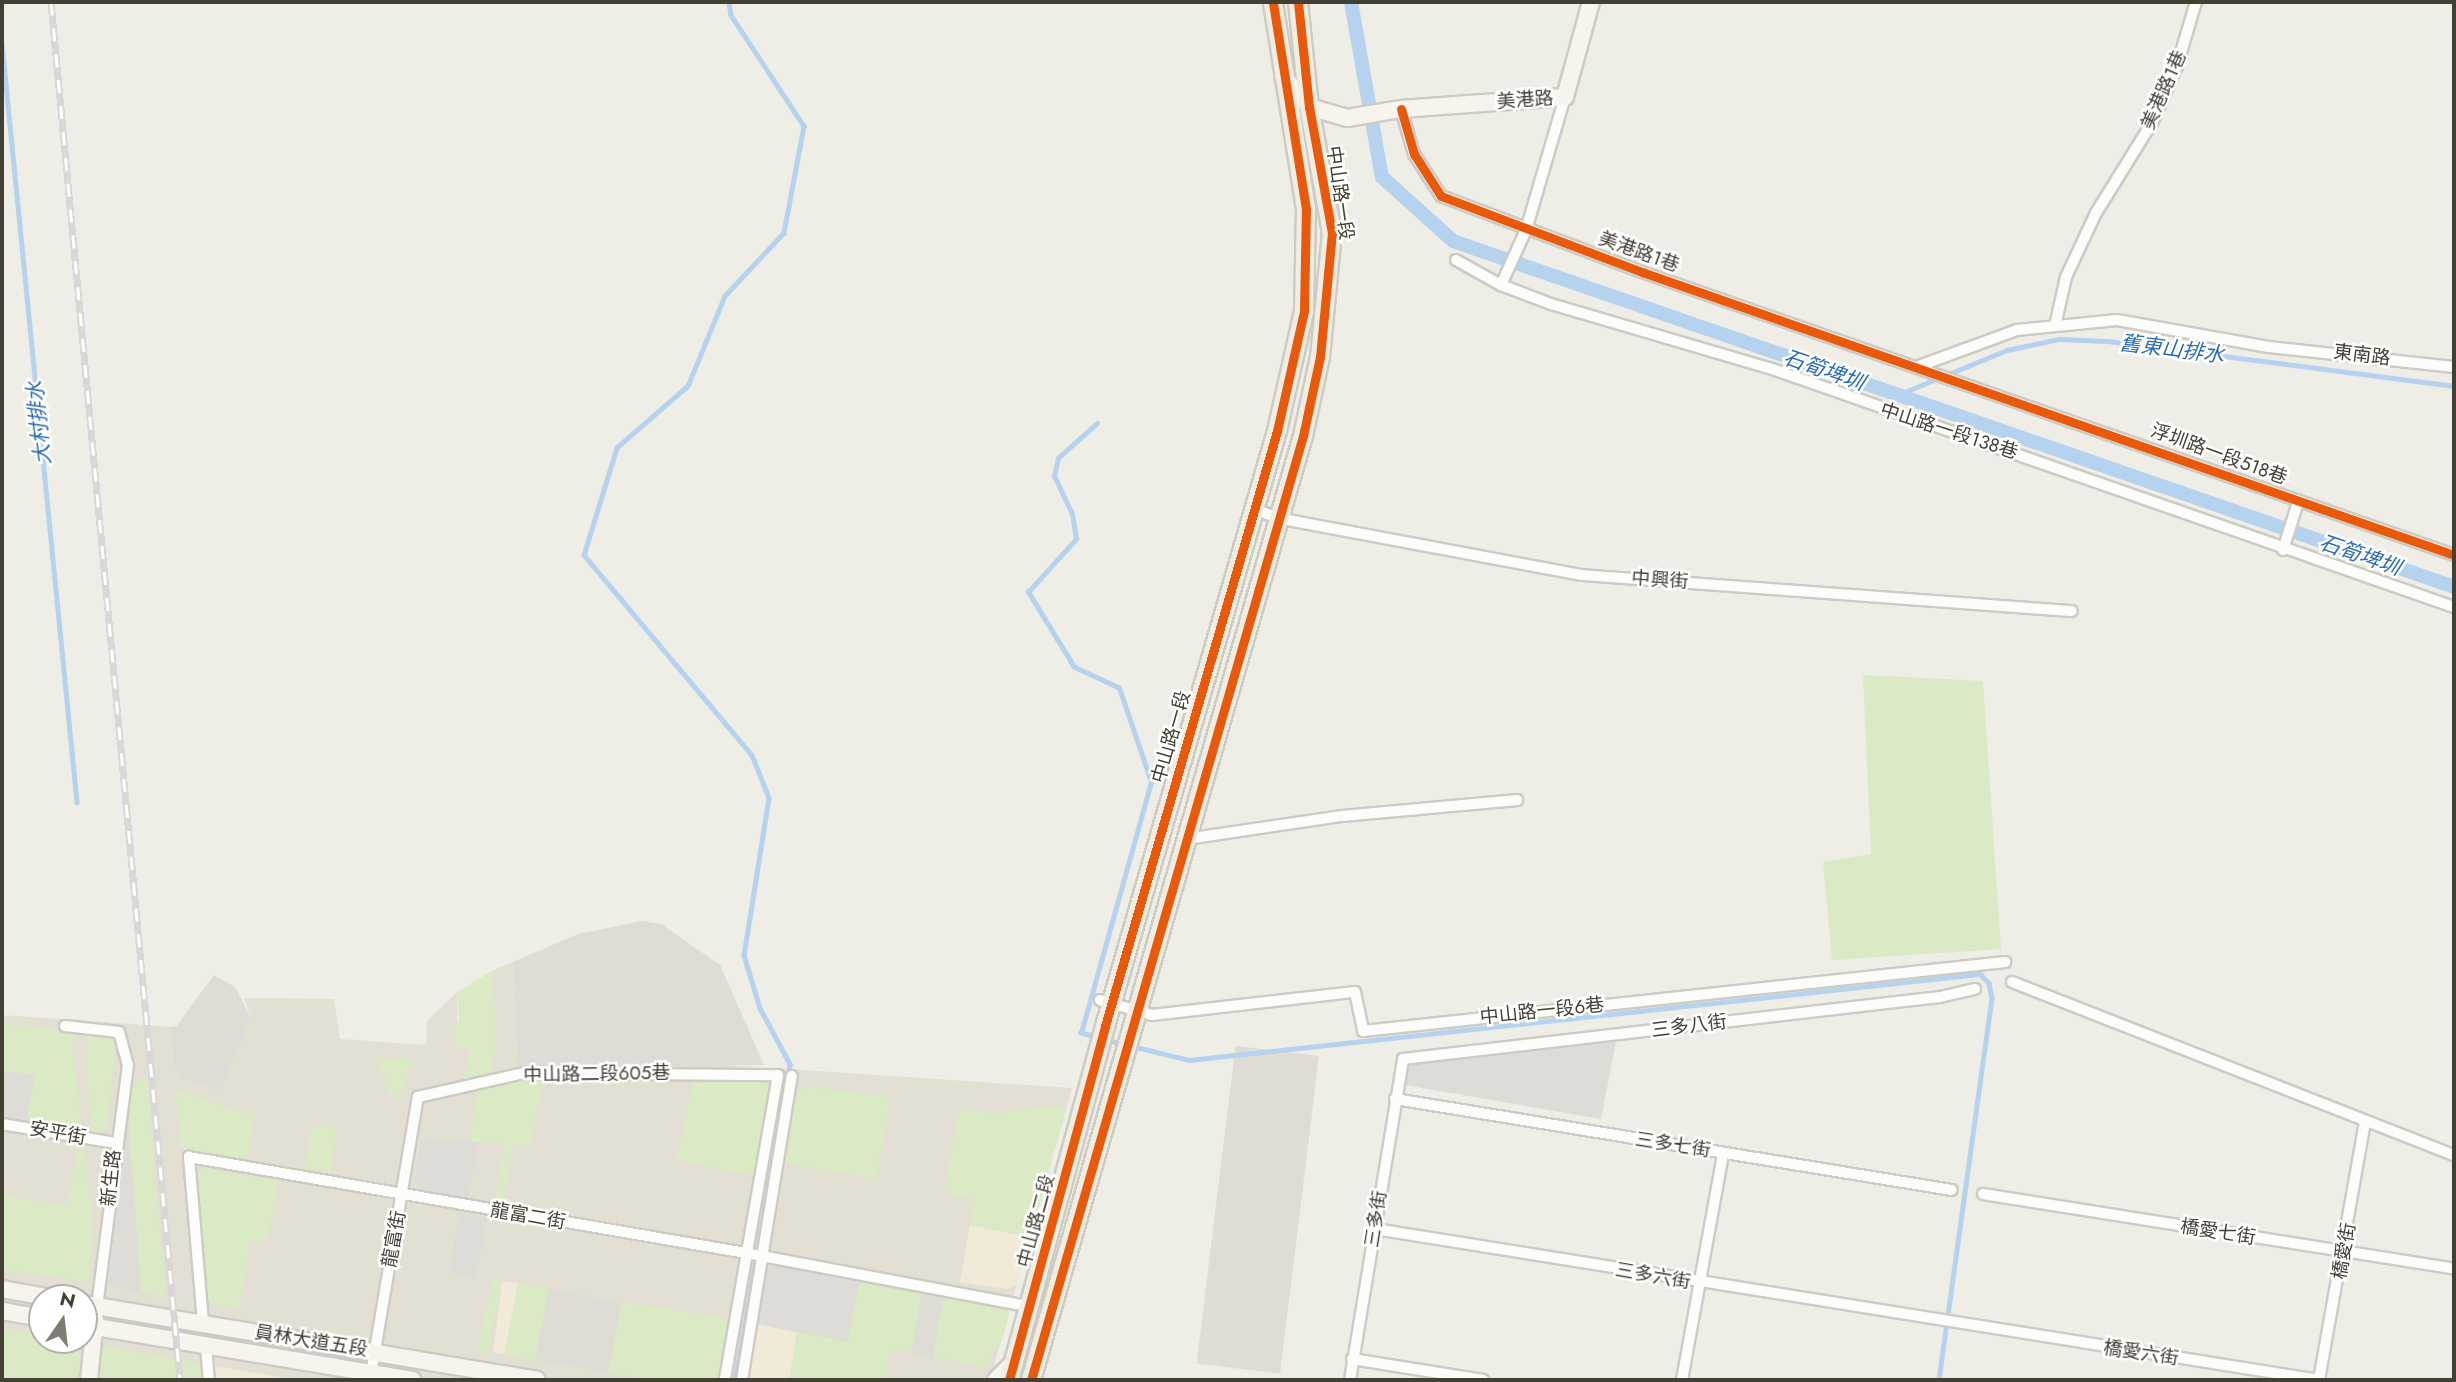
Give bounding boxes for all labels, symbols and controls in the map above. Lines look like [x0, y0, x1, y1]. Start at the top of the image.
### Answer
street label: 美港路1巷 [2136, 47, 2192, 133]
street label: 美港路 [1496, 87, 1554, 113]
street label: 中山路一段 [1322, 144, 1358, 242]
street label: 美港路1巷 [1595, 227, 1683, 277]
water label: 舊東山排水 [2118, 330, 2226, 368]
street label: 東南路 [2332, 340, 2392, 370]
water label: 石筍埤圳 [1780, 344, 1868, 396]
water label: 大村排水 [22, 380, 56, 466]
street label: 中山路一段138巷 [1877, 398, 2021, 464]
street label: 浮圳路一段518巷 [2148, 419, 2290, 489]
water label: 石筍埤圳 [2316, 529, 2404, 581]
street label: 中興街 [1631, 567, 1689, 593]
street label: 中山路一段 [1147, 688, 1195, 786]
street label: 中山路一段6巷 [1479, 993, 1605, 1029]
street label: 三多八街 [1650, 1010, 1728, 1042]
street label: 中山路二段605巷 [523, 1061, 671, 1087]
street label: 安平街 [28, 1117, 88, 1149]
street label: 三多七街 [1634, 1128, 1712, 1162]
street label: 新生路 [97, 1148, 125, 1208]
street label: 中山路二段 [1013, 1172, 1059, 1270]
street label: 三多街 [1360, 1189, 1392, 1249]
street label: 龍富二街 [489, 1198, 567, 1234]
street label: 龍富街 [378, 1209, 410, 1269]
street label: 橋愛七街 [2179, 1215, 2257, 1249]
street label: 橋愛街 [2328, 1221, 2360, 1281]
street label: 三多六街 [1614, 1258, 1692, 1294]
north arrow [28, 1284, 98, 1354]
text: N [57, 1285, 78, 1315]
street label: 員林大道五段 [253, 1321, 369, 1361]
street label: 橋愛六街 [2102, 1336, 2180, 1370]

